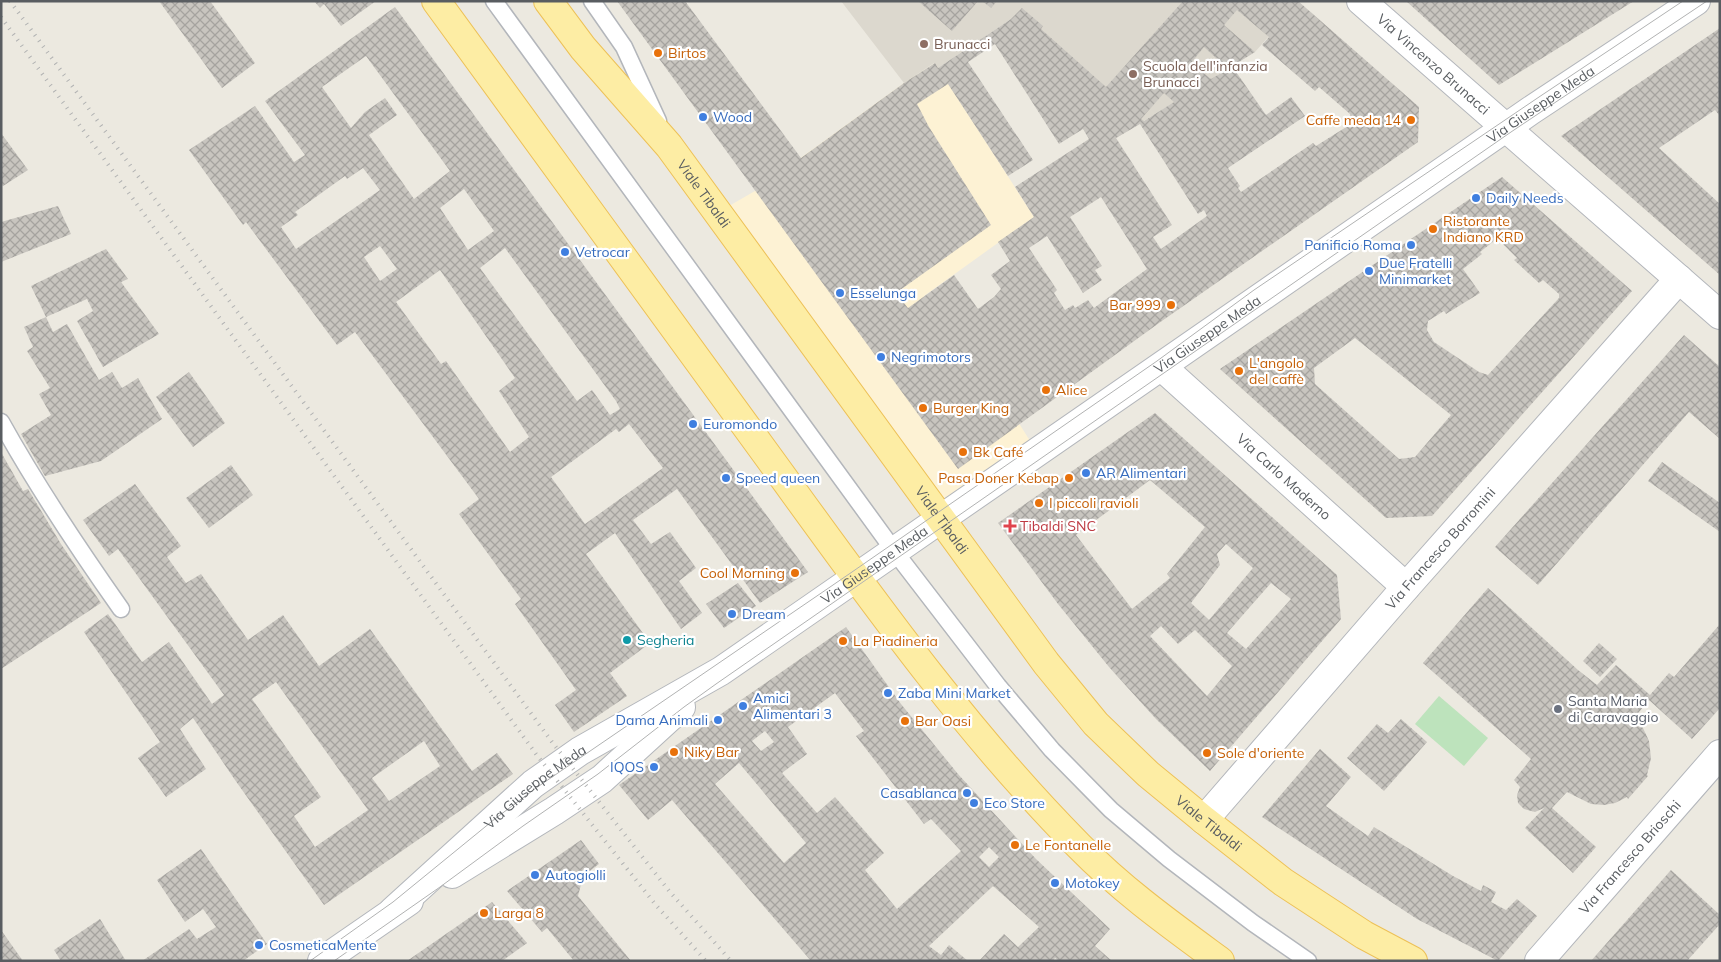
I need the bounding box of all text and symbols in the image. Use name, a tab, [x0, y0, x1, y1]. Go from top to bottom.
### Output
street label: Via Vincenzo Brunacci	[1373, 10, 1494, 119]
place label: Brunacci	[934, 35, 990, 53]
marker: Brunacci	[918, 38, 930, 50]
place label: Birtos	[668, 44, 706, 62]
marker: Birtos	[652, 47, 664, 59]
place label: Scuola dell'infanzia Brunacci	[1143, 57, 1268, 91]
street label: Via Giuseppe Meda	[1483, 62, 1598, 147]
marker: Scuola dell'infanzia Brunacci	[1127, 68, 1139, 80]
place label: Wood	[713, 108, 752, 126]
marker: Wood	[697, 111, 709, 123]
place label: Caffe meda 14	[1306, 111, 1402, 129]
marker: Caffe meda 14	[1405, 114, 1417, 126]
street label: Viale Tibaldi	[673, 156, 735, 231]
place label: Daily Needs	[1486, 189, 1564, 207]
marker: Daily Needs	[1470, 192, 1482, 204]
place label: Ristorante Indiano KRD	[1443, 212, 1524, 246]
marker: Ristorante Indiano KRD	[1427, 223, 1439, 235]
place label: Panificio Roma	[1304, 236, 1401, 254]
marker: Panificio Roma	[1405, 239, 1417, 251]
place label: Vetrocar	[575, 243, 631, 261]
marker: Vetrocar	[559, 246, 571, 258]
place label: Due Fratelli Minimarket	[1379, 254, 1452, 288]
marker: Due Fratelli Minimarket	[1363, 265, 1375, 277]
place label: Esselunga	[850, 284, 916, 302]
marker: Esselunga	[834, 287, 846, 299]
street label: Via Giuseppe Meda	[1150, 291, 1264, 378]
place label: Bar 999	[1109, 296, 1161, 314]
marker: Bar 999	[1165, 299, 1177, 311]
place label: Negrimotors	[891, 348, 971, 366]
marker: Negrimotors	[875, 351, 887, 363]
place label: L'angolo del caffè	[1249, 354, 1304, 388]
marker: L'angolo del caffè	[1233, 365, 1245, 377]
place label: Alice	[1056, 381, 1087, 399]
marker: Alice	[1040, 384, 1052, 396]
place label: Burger King	[933, 399, 1009, 417]
marker: Burger King	[917, 402, 929, 414]
place label: Euromondo	[703, 415, 777, 433]
marker: Euromondo	[687, 418, 699, 430]
street label: Via Carlo Maderno	[1233, 430, 1335, 524]
place label: Bk Café	[973, 443, 1023, 461]
marker: Bk Café	[957, 446, 969, 458]
place label: AR Alimentari	[1096, 464, 1186, 482]
marker: AR Alimentari	[1080, 467, 1092, 479]
place label: Speed queen	[736, 469, 820, 487]
place label: Pasa Doner Kebap	[938, 469, 1059, 487]
marker: Speed queen	[720, 472, 732, 484]
marker: Pasa Doner Kebap	[1063, 472, 1075, 484]
street label: Viale Tibaldi	[911, 483, 973, 558]
street label: Via Francesco Borromini	[1382, 484, 1499, 613]
place label: I piccoli ravioli	[1049, 494, 1139, 512]
marker: I piccoli ravioli	[1033, 497, 1045, 509]
place label: Tibaldi SNC	[1020, 517, 1096, 535]
marker: Tibaldi SNC	[1004, 520, 1016, 532]
street label: Via Giuseppe Meda	[817, 522, 931, 608]
place label: Cool Morning	[700, 564, 785, 582]
marker: Cool Morning	[789, 567, 801, 579]
place label: Dream	[742, 605, 786, 623]
marker: Dream	[726, 608, 738, 620]
place label: Segheria	[637, 631, 694, 649]
place label: La Piadineria	[853, 632, 938, 650]
marker: Segheria	[621, 634, 633, 646]
marker: La Piadineria	[837, 635, 849, 647]
place label: Zaba Mini Market	[898, 684, 1011, 702]
marker: Zaba Mini Market	[882, 687, 894, 699]
place label: Amici Alimentari 3	[753, 689, 832, 723]
place label: Santa Maria di Caravaggio	[1568, 692, 1658, 726]
marker: Amici Alimentari 3	[737, 700, 749, 712]
marker: Santa Maria di Caravaggio	[1552, 703, 1564, 715]
place label: Dama Animali	[616, 711, 708, 729]
place label: Bar Oasi	[915, 712, 971, 730]
marker: Dama Animali	[712, 714, 724, 726]
marker: Bar Oasi	[899, 715, 911, 727]
street label: Via Giuseppe Meda	[480, 740, 589, 833]
place label: Niky Bar	[684, 743, 740, 761]
place label: Sole d'oriente	[1217, 744, 1305, 762]
marker: Niky Bar	[668, 746, 680, 758]
marker: Sole d'oriente	[1201, 747, 1213, 759]
place label: IQOS	[610, 758, 644, 776]
marker: IQOS	[648, 761, 660, 773]
place label: Casablanca	[880, 784, 957, 802]
marker: Casablanca	[961, 787, 973, 799]
street label: Viale Tibaldi	[1172, 791, 1245, 855]
place label: Eco Store	[984, 794, 1045, 812]
street label: Via Francesco Brioschi	[1575, 796, 1685, 918]
marker: Eco Store	[968, 797, 980, 809]
place label: Le Fontanelle	[1025, 836, 1111, 854]
marker: Le Fontanelle	[1009, 839, 1021, 851]
place label: Autogiolli	[545, 866, 606, 884]
marker: Autogiolli	[529, 869, 541, 881]
place label: Motokey	[1065, 874, 1120, 892]
marker: Motokey	[1049, 877, 1061, 889]
place label: Larga 8	[494, 904, 544, 922]
marker: Larga 8	[478, 907, 490, 919]
place label: CosmeticaMente	[269, 936, 377, 954]
marker: CosmeticaMente	[253, 939, 265, 951]

